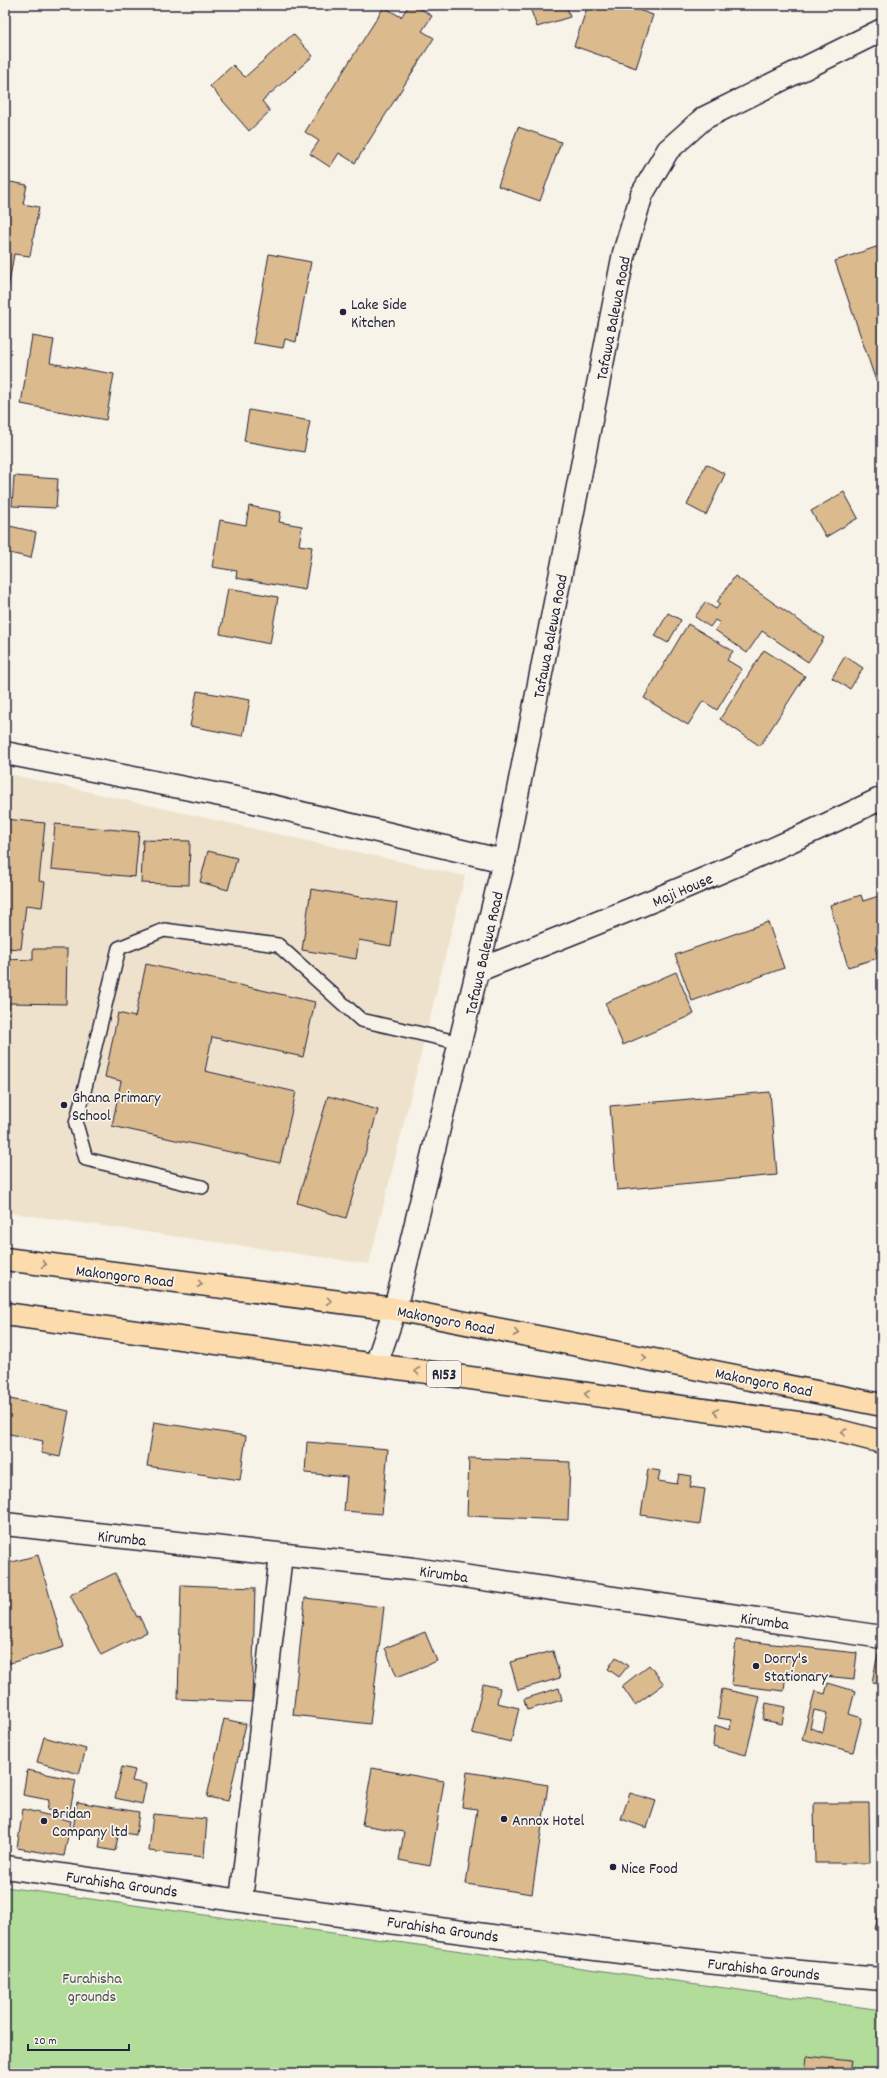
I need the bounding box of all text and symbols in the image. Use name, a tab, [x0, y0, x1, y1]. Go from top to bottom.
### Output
street label: Tafawa Balewa Road	[591, 255, 638, 382]
place label: Lake Side Kitchen	[351, 294, 407, 335]
marker: Lake Side Kitchen	[338, 307, 348, 317]
street label: Tafawa Balewa Road	[528, 573, 575, 700]
street label: Maji House	[649, 868, 717, 914]
street label: Tafawa Balewa Road	[460, 890, 511, 1017]
place label: Ghana Primary School	[72, 1087, 161, 1128]
marker: Ghana Primary School	[59, 1100, 69, 1110]
one-way arrow	[41, 1259, 47, 1268]
street label: Makongoro Road	[74, 1260, 175, 1295]
one-way arrow	[197, 1280, 203, 1289]
one-way arrow	[326, 1296, 332, 1305]
street label: Makongoro Road	[395, 1301, 496, 1342]
one-way arrow	[513, 1328, 519, 1337]
one-way arrow	[641, 1353, 647, 1362]
road number: R153	[427, 1361, 461, 1387]
street label: Makongoro Road	[713, 1363, 814, 1404]
one-way arrow	[414, 1367, 420, 1376]
one-way arrow	[584, 1390, 590, 1399]
one-way arrow	[713, 1408, 719, 1417]
one-way arrow	[841, 1429, 847, 1437]
street label: Kirumba	[96, 1526, 148, 1554]
street label: Kirumba	[418, 1561, 470, 1590]
street label: Kirumba	[739, 1608, 791, 1637]
place label: Dorry's Stationary	[764, 1648, 828, 1689]
marker: Dorry's Stationary	[751, 1661, 761, 1671]
place label: Bridan Company ltd	[52, 1803, 128, 1844]
place label: Annox Hotel	[512, 1810, 584, 1833]
marker: Annox Hotel	[499, 1814, 509, 1824]
marker: Bridan Company ltd	[39, 1816, 49, 1826]
place label: Nice Food	[621, 1858, 678, 1881]
marker: Nice Food	[608, 1862, 618, 1872]
street label: Furahisha Grounds	[64, 1866, 179, 1905]
street label: Furahisha Grounds	[385, 1911, 500, 1950]
street label: Furahisha Grounds	[707, 1953, 821, 1988]
park label: Furahisha grounds	[62, 1968, 122, 2009]
scale bar	[28, 2026, 129, 2052]
text: 20 m	[34, 2033, 57, 2050]

